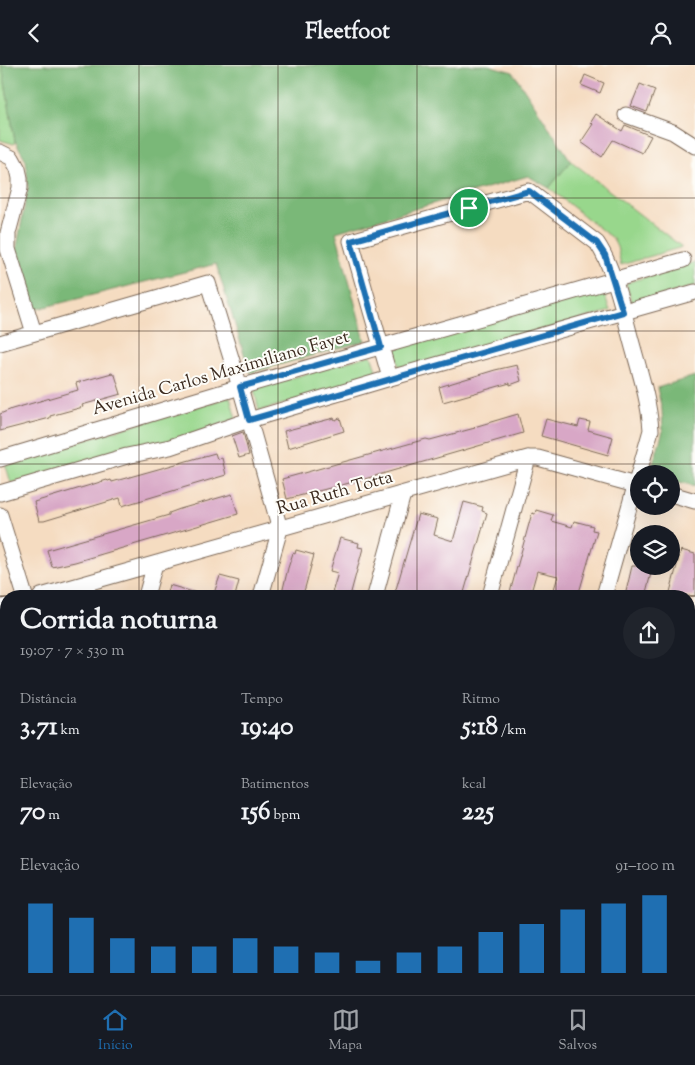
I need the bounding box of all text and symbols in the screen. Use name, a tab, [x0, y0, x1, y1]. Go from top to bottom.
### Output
text: Fleetfoot	[305, 17, 390, 49]
icon: back	[20, 19, 48, 47]
icon: person	[647, 19, 675, 47]
pin	[448, 187, 490, 229]
icon: arrive	[455, 194, 483, 222]
street label: Avenida Carlos Maximiliano Fayet	[89, 325, 353, 423]
street label: Rua Ruth Totta	[274, 465, 396, 523]
map controls	[630, 465, 680, 575]
button: locate	[630, 465, 680, 515]
button: layers	[630, 525, 680, 575]
text: Corrida noturna	[20, 601, 218, 641]
button: share	[623, 607, 675, 659]
text: 19:07 · 7 × 530 m	[20, 640, 125, 663]
text: Distância	[20, 690, 77, 710]
text: Tempo	[241, 690, 283, 710]
text: Ritmo	[462, 690, 500, 710]
text: 3.71	[20, 710, 57, 746]
text: 19:40	[241, 710, 294, 746]
text: 5:18	[462, 710, 498, 746]
text: km	[57, 721, 80, 741]
text: /km	[498, 721, 526, 741]
text: Elevação	[20, 775, 72, 795]
text: Batimentos	[241, 775, 309, 795]
text: kcal	[462, 775, 486, 795]
text: 70	[20, 795, 45, 831]
text: 156	[241, 795, 270, 831]
text: 225	[462, 795, 494, 831]
text: m	[45, 806, 60, 826]
text: bpm	[270, 806, 300, 826]
text: Elevação	[20, 855, 80, 878]
text: 91–100 m	[615, 855, 675, 878]
tab: Início	[98, 1006, 133, 1056]
tab: Mapa	[329, 1006, 362, 1056]
tab: Salvos	[558, 1006, 597, 1056]

